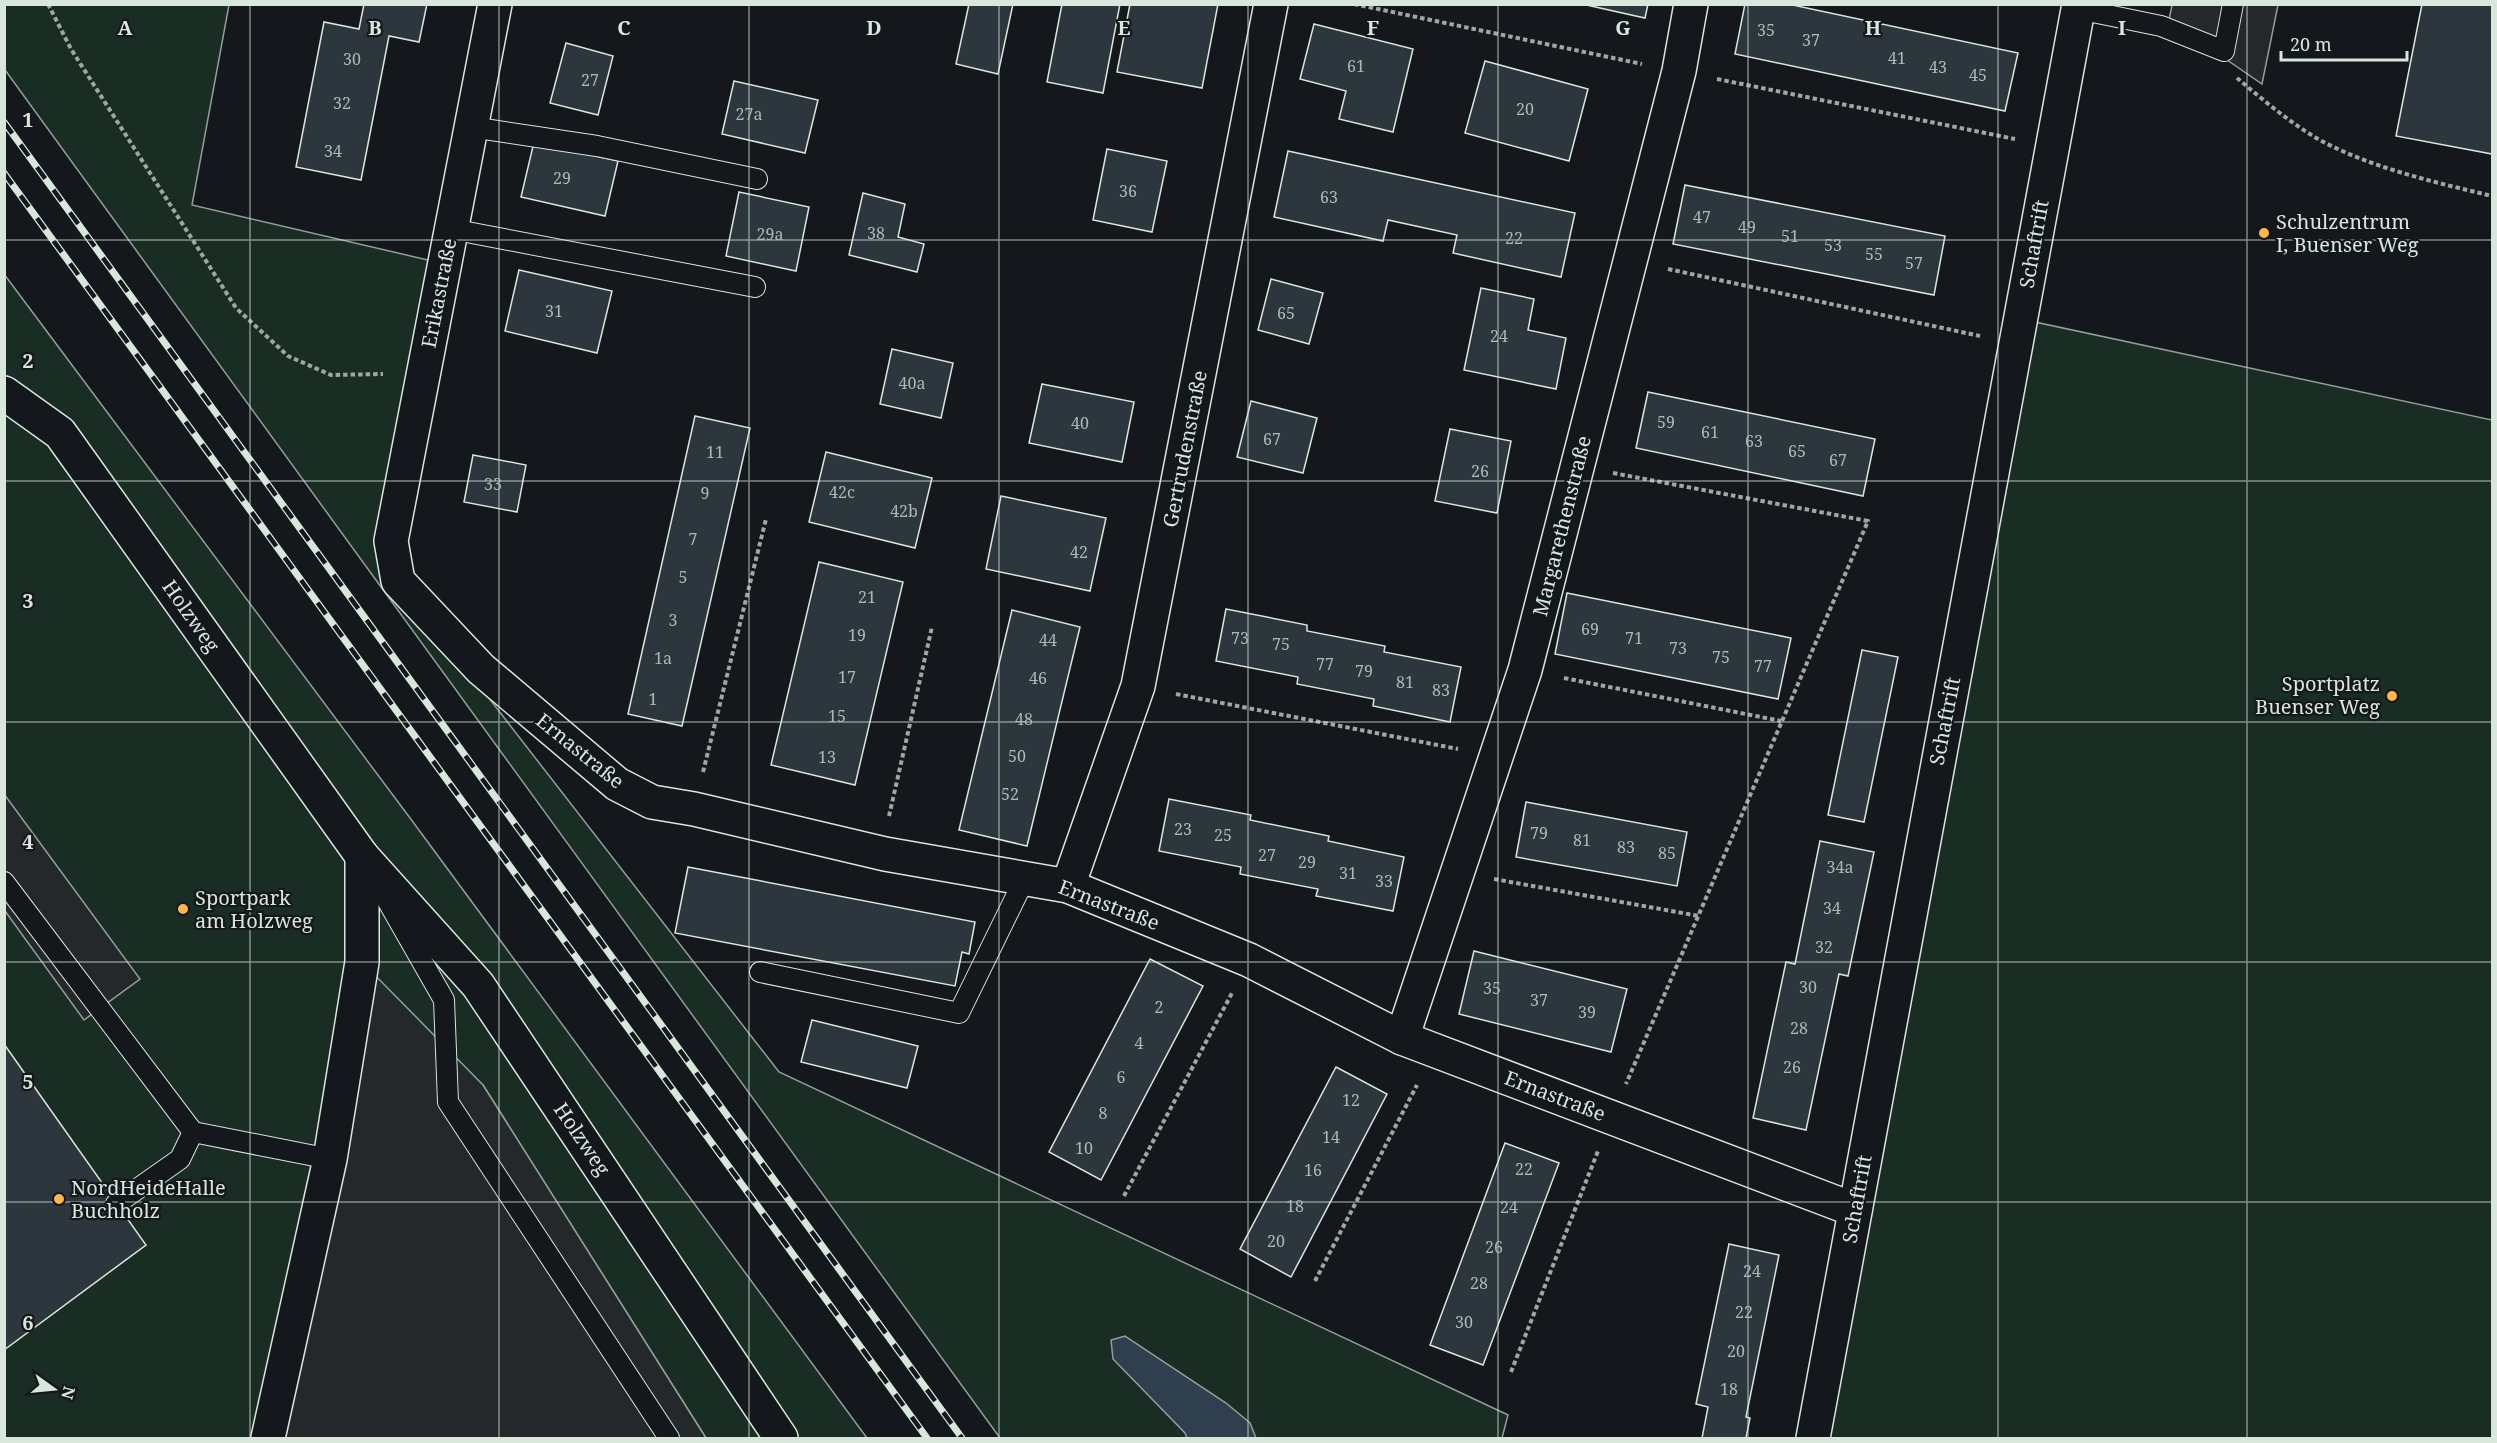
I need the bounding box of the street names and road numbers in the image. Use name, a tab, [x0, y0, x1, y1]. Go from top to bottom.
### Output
street label: Schaftrift	[2012, 198, 2055, 290]
street label: Erikastraße	[415, 236, 462, 350]
street label: Gertrudenstraße	[1156, 368, 1213, 530]
street label: Margarethenstraße	[1526, 433, 1597, 619]
street label: Holzweg	[157, 574, 226, 657]
street label: Schaftrift	[1923, 674, 1966, 767]
street label: Ernastraße	[531, 707, 630, 794]
street label: Ernastraße	[1055, 873, 1164, 936]
street label: Ernastraße	[1501, 1064, 1610, 1127]
street label: Holzweg	[548, 1097, 617, 1181]
street label: Schaftrift	[1835, 1153, 1878, 1245]

